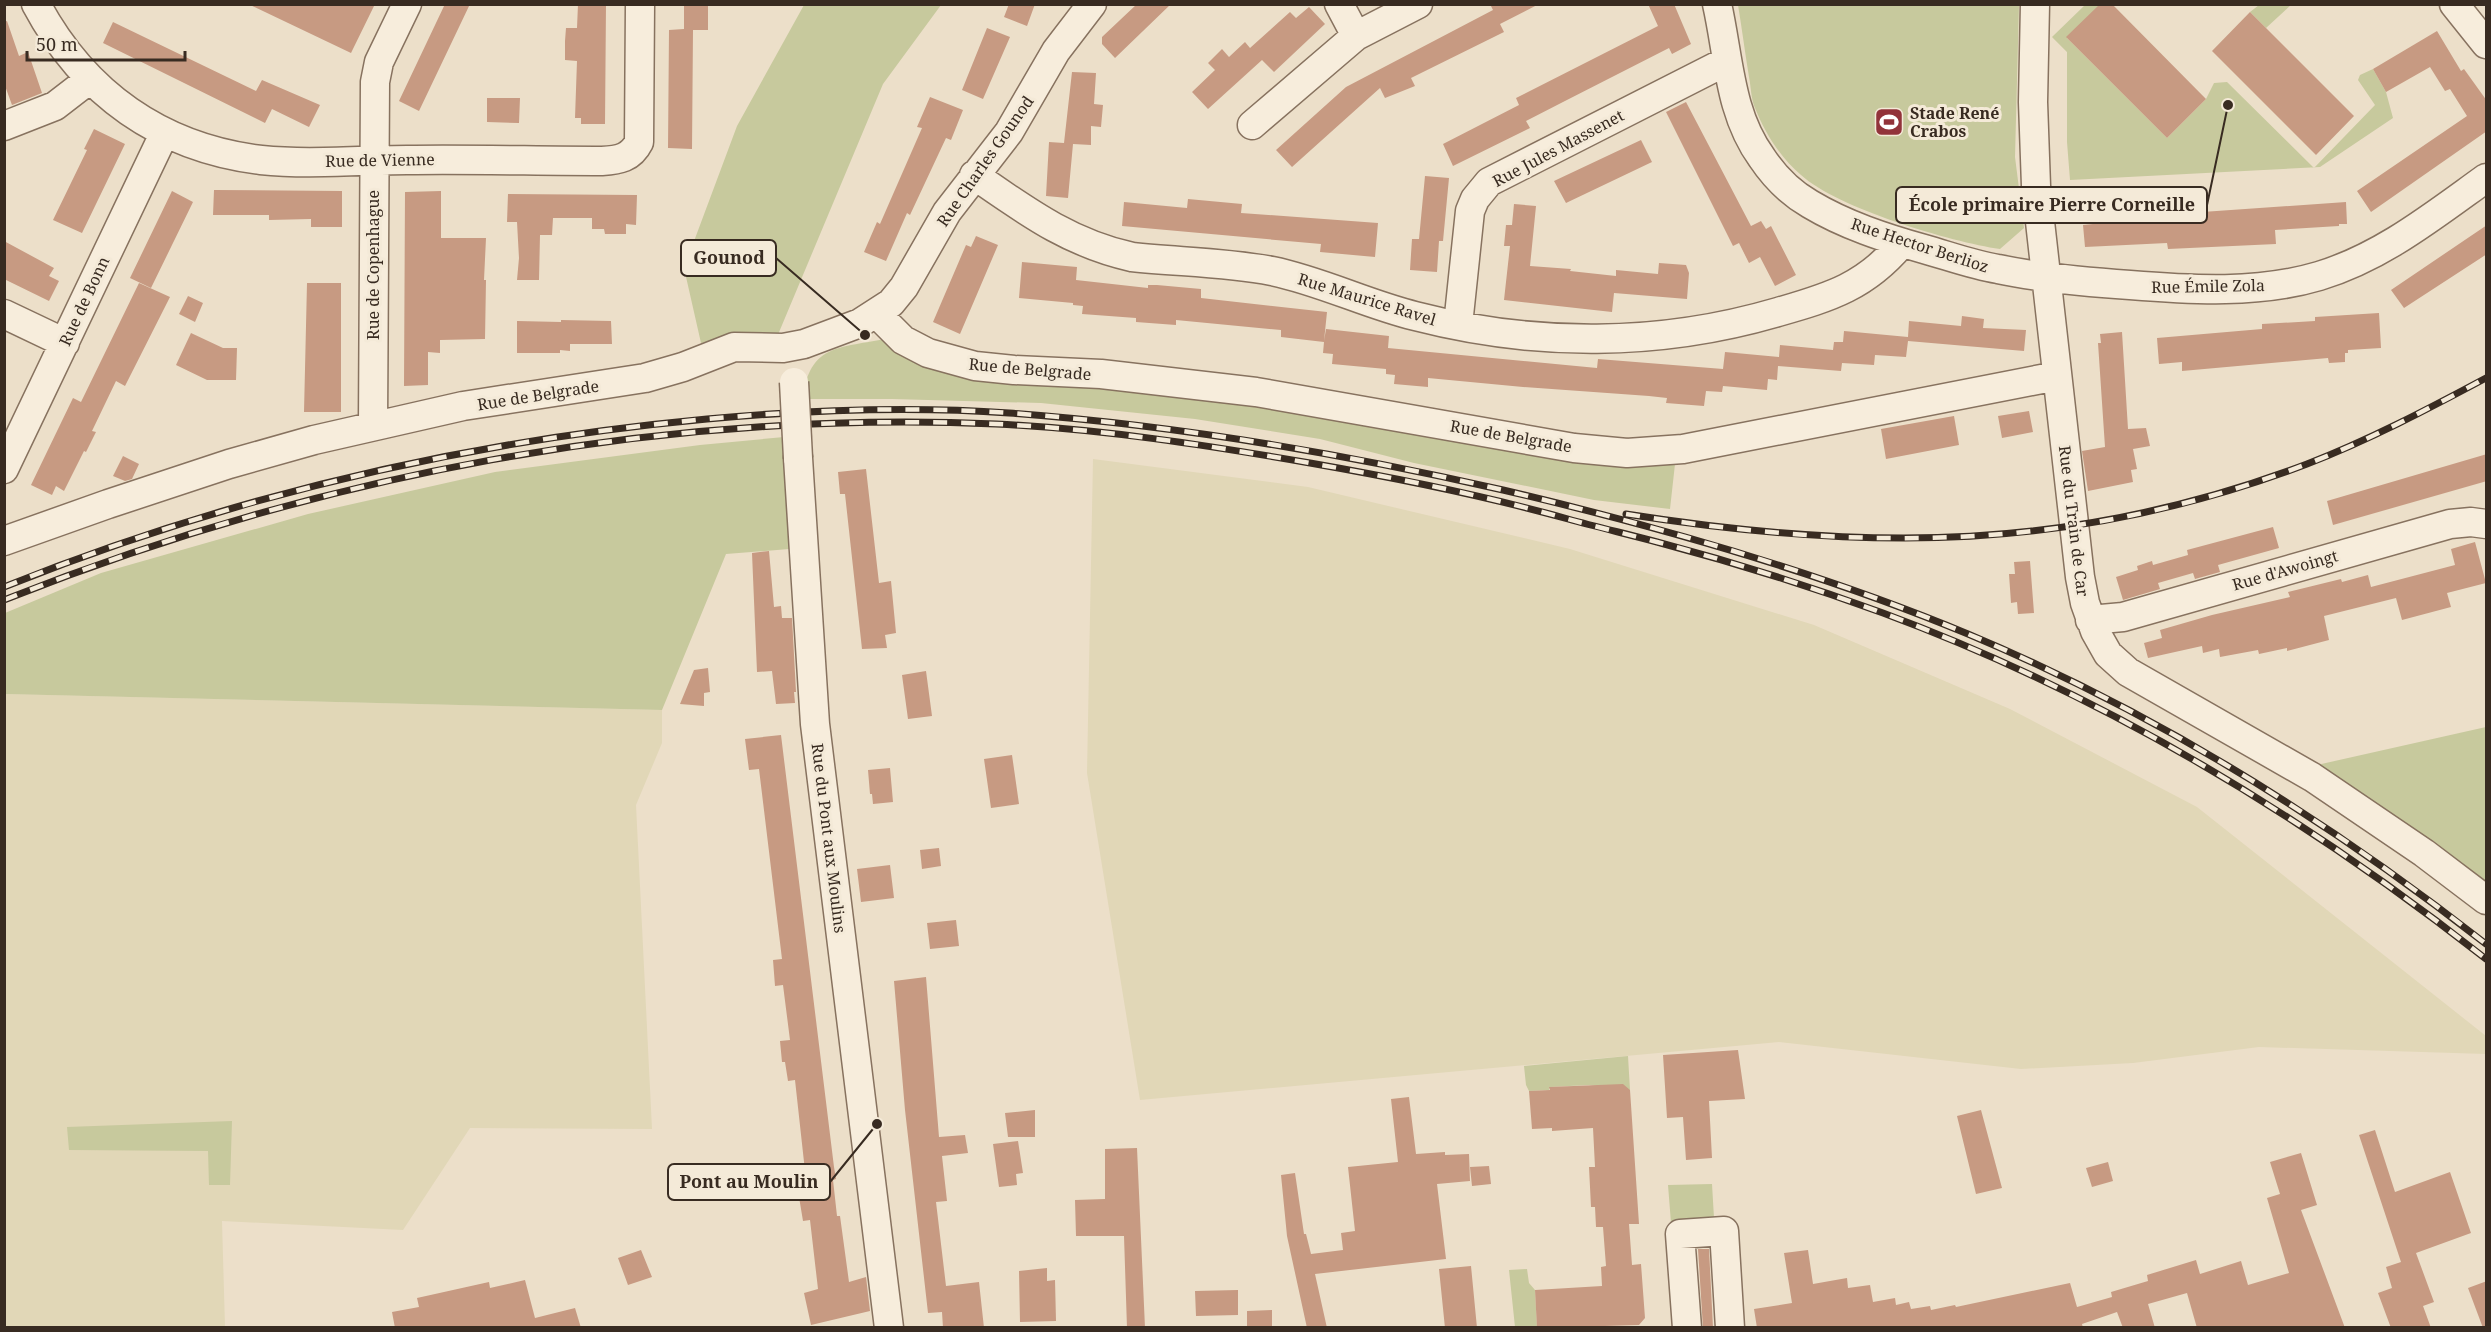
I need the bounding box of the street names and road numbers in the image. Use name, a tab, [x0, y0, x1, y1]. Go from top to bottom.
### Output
street label: Rue Charles Gounod	[932, 91, 1039, 231]
street label: Rue Jules Massenet	[1489, 104, 1628, 192]
street label: Rue de Vienne	[325, 148, 435, 172]
street label: Rue de Copenhague	[362, 190, 384, 340]
street label: Rue Hector Berlioz	[1849, 212, 1991, 278]
street label: Rue de Bonn	[54, 253, 114, 349]
street label: Rue Maurice Ravel	[1295, 268, 1439, 330]
street label: Rue Émile Zola	[2151, 274, 2265, 298]
street label: Rue de Belgrade	[968, 353, 1092, 385]
street label: Rue de Belgrade	[475, 375, 601, 415]
street label: Rue de Belgrade	[1448, 414, 1574, 458]
street label: Rue du Train de Car	[2054, 444, 2094, 598]
street label: Rue d'Awoingt	[2230, 544, 2341, 596]
street label: Rue du Pont aux Moulins	[806, 742, 852, 934]

